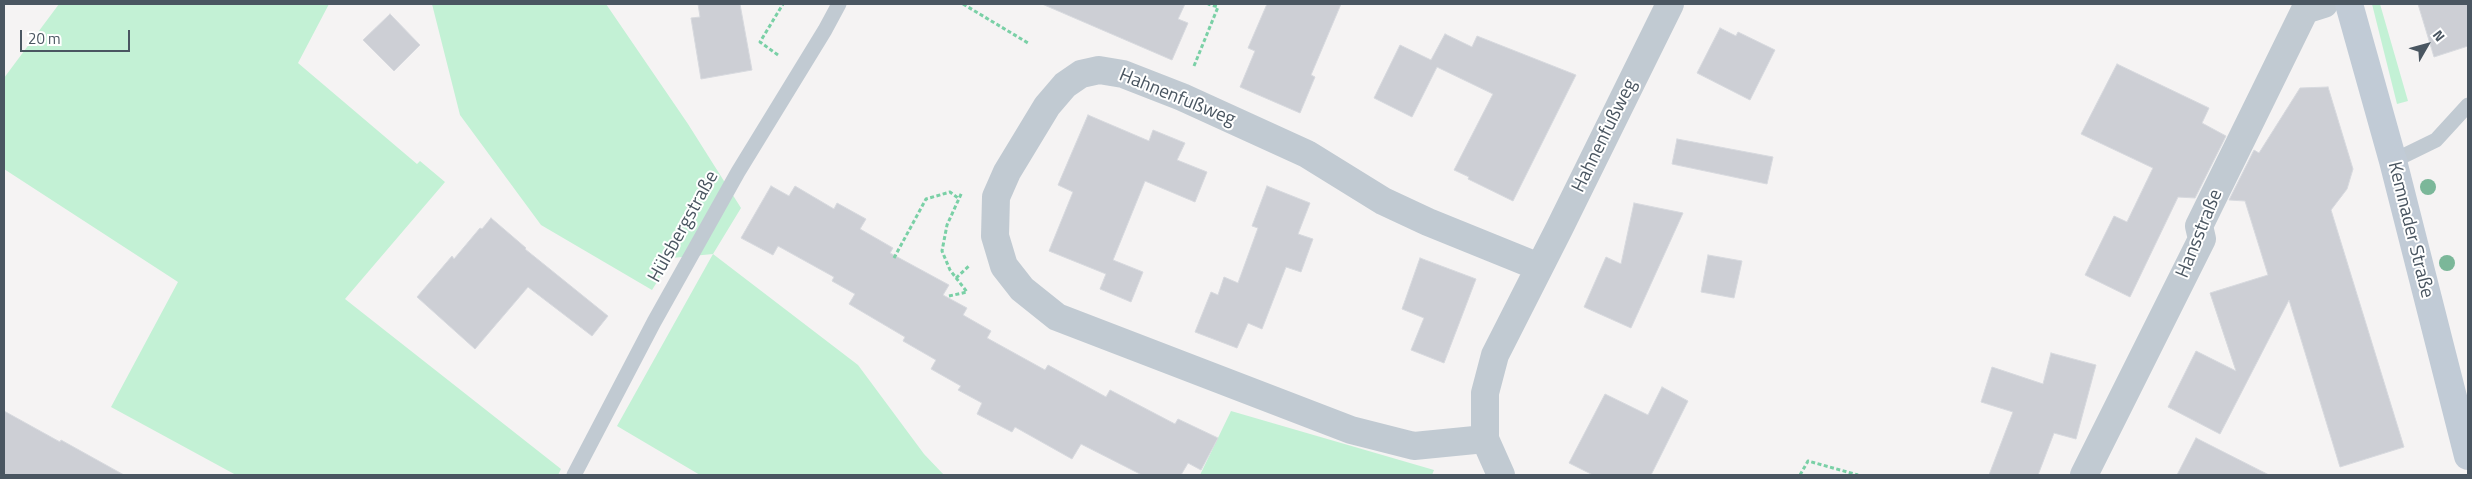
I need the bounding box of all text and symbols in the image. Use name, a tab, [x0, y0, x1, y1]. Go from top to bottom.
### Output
scale bar	[22, 20, 132, 52]
north arrow	[2402, 20, 2452, 70]
text: N	[2428, 25, 2450, 46]
text: 20 m	[28, 27, 61, 50]
street label: Hahnenfußweg	[1116, 64, 1238, 132]
street label: Hahnenfußweg	[1568, 76, 1642, 196]
street label: Kemnader Straße	[2382, 160, 2438, 300]
street label: Hülsbergstraße	[644, 167, 724, 287]
street label: Hansstraße	[2172, 186, 2228, 282]

